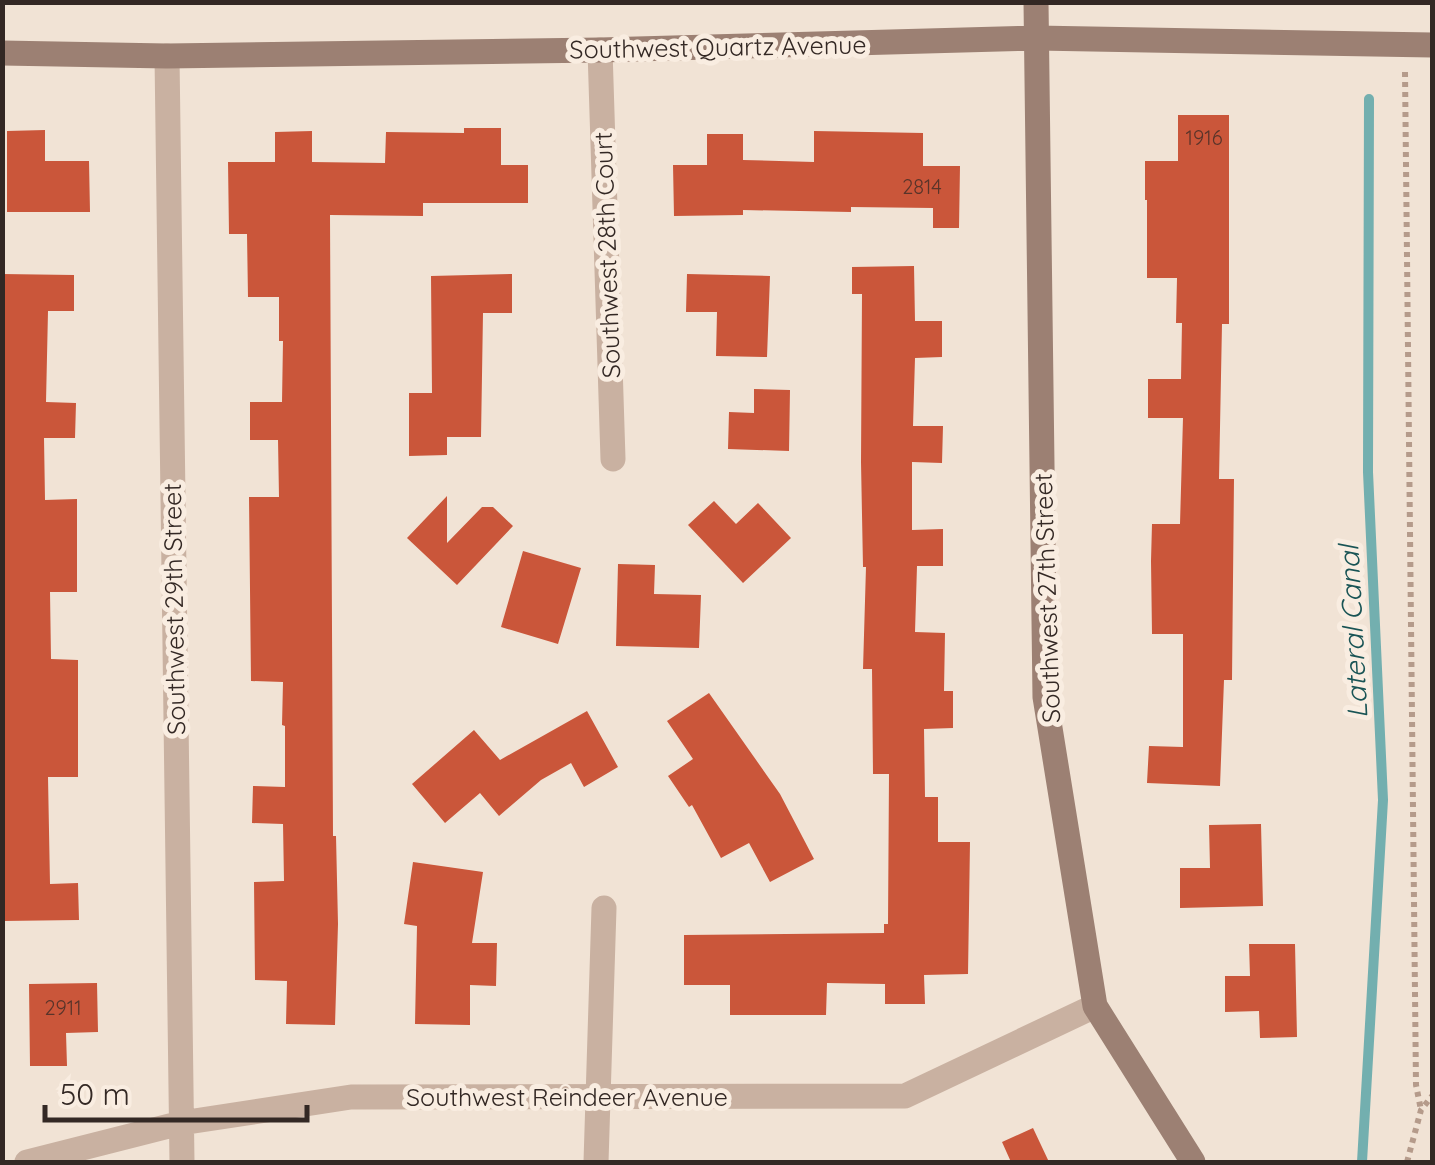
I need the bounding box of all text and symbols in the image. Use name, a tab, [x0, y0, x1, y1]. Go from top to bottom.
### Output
street label: Southwest Quartz Avenue	[569, 28, 867, 65]
house number: 1916	[1186, 125, 1223, 150]
street label: Southwest 28th Court	[587, 131, 626, 379]
house number: 2814	[902, 174, 942, 199]
street label: Southwest 27th Street	[1027, 473, 1066, 724]
street label: Southwest 29th Street	[156, 483, 191, 735]
water label: Lateral Canal	[1330, 541, 1375, 720]
house number: 2911	[44, 995, 82, 1020]
scale bar	[45, 1060, 308, 1122]
text: 50 m	[60, 1075, 130, 1113]
street label: Southwest Reindeer Avenue	[406, 1081, 728, 1112]

